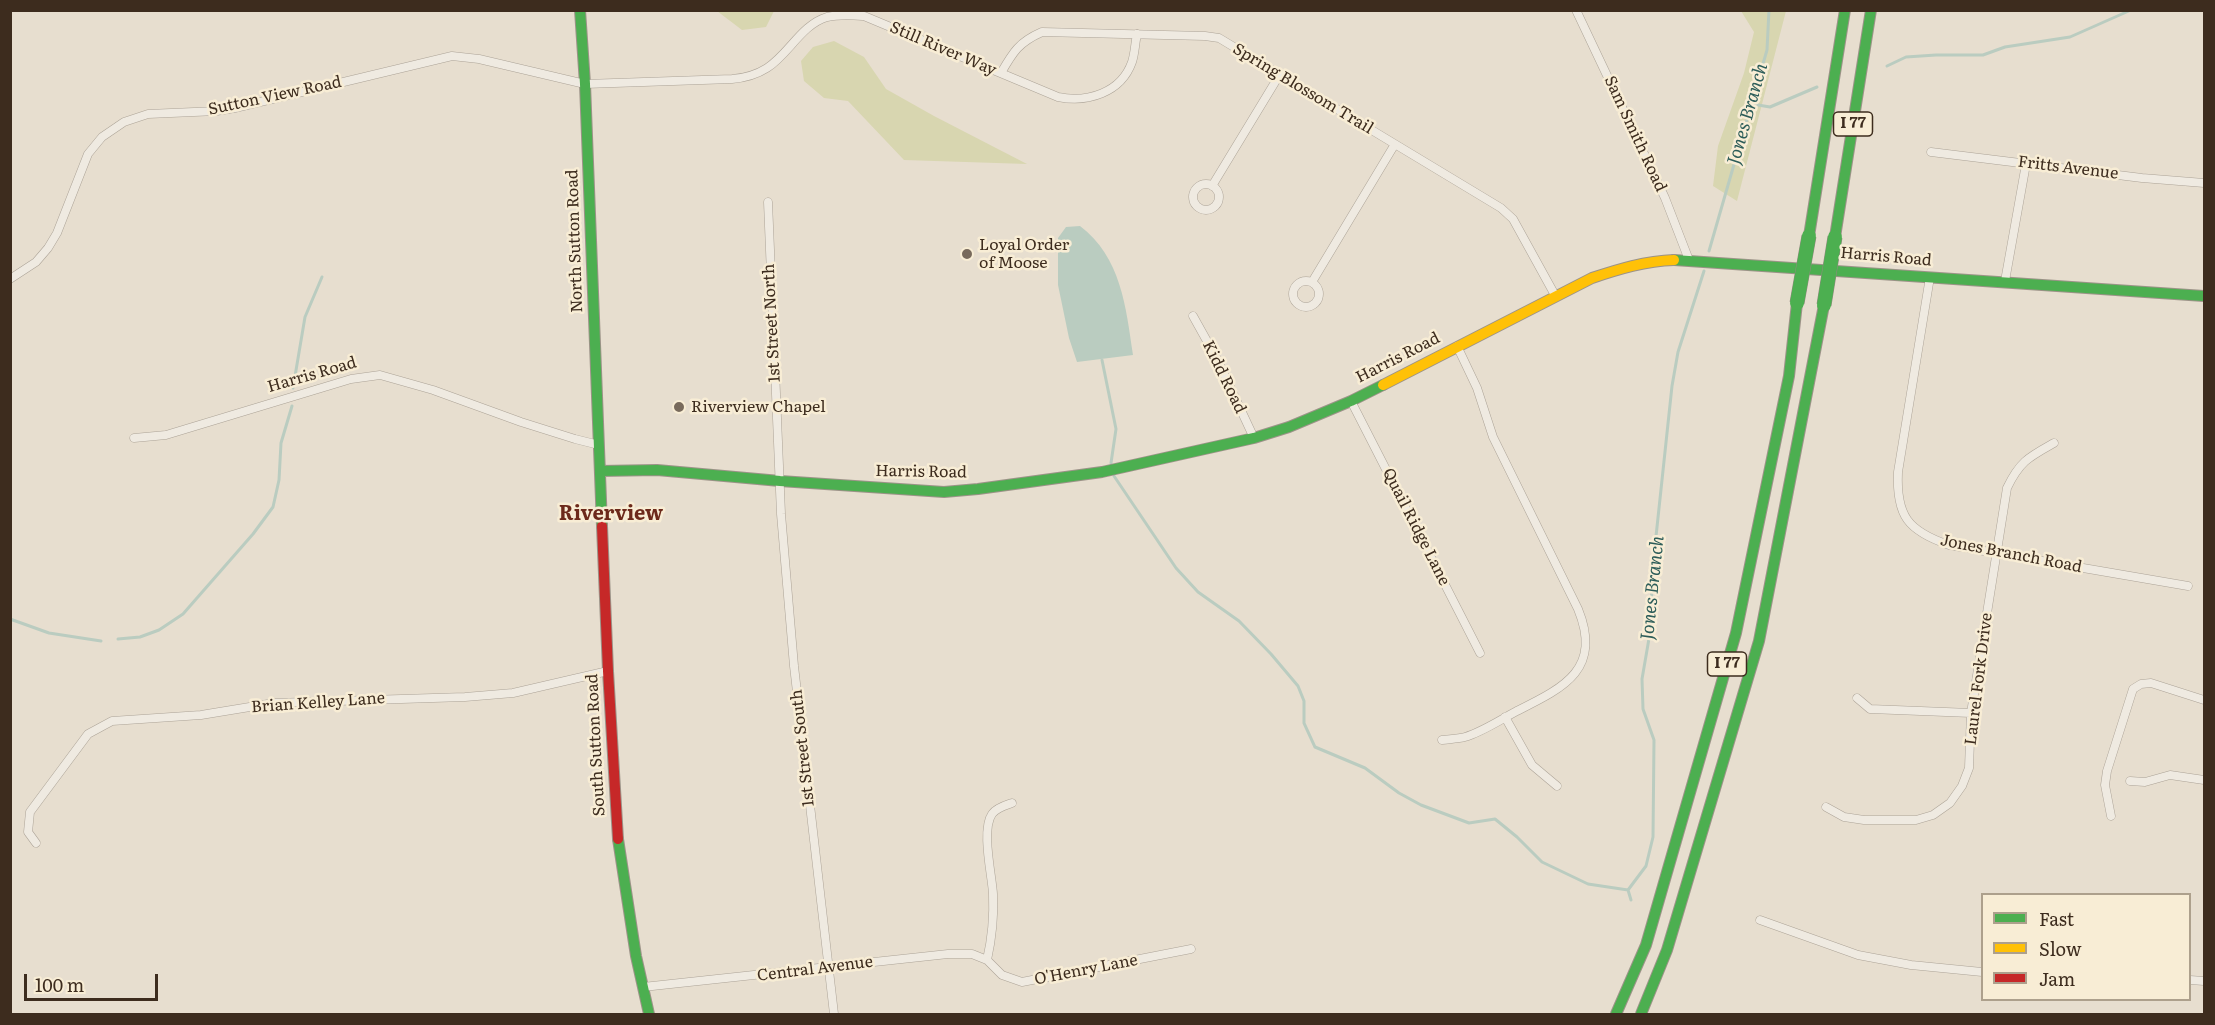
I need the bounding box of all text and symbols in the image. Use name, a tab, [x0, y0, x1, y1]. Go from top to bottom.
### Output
street label: Still River Way	[887, 18, 999, 80]
street label: Spring Blossom Trail	[1229, 39, 1377, 139]
water label: Jones Branch	[1723, 61, 1773, 167]
street label: Sutton View Road	[207, 72, 343, 120]
street label: Sam Smith Road	[1600, 73, 1670, 195]
road number: I 77	[1834, 112, 1872, 136]
street label: Fritts Avenue	[2017, 152, 2119, 184]
street label: North Sutton Road	[563, 169, 587, 313]
place label: Loyal Order of Moose	[979, 235, 1069, 273]
street label: Harris Road	[1840, 243, 1932, 271]
marker: Loyal Order of Moose	[960, 247, 974, 261]
street label: 1st Street North	[759, 263, 785, 383]
street label: Harris Road	[1353, 329, 1443, 387]
street label: Kidd Road	[1198, 337, 1250, 417]
street label: Harris Road	[265, 353, 359, 397]
place label: Riverview Chapel	[691, 397, 826, 417]
marker: Riverview Chapel	[672, 400, 686, 414]
street label: Harris Road	[875, 462, 967, 482]
street label: Quail Ridge Lane	[1378, 465, 1454, 589]
district label: Riverview	[559, 502, 663, 526]
street label: Jones Branch Road	[1938, 531, 2084, 577]
water label: Jones Branch	[1637, 535, 1669, 641]
street label: Laurel Fork Drive	[1961, 612, 1997, 746]
road number: I 77	[1708, 652, 1746, 676]
street label: South Sutton Road	[583, 673, 609, 817]
street label: 1st Street South	[787, 688, 819, 808]
street label: Brian Kelley Lane	[250, 689, 386, 717]
legend	[1981, 893, 2191, 1001]
text: Fast	[2039, 905, 2074, 932]
text: Slow	[2039, 935, 2081, 962]
street label: O'Henry Lane	[1033, 951, 1139, 989]
street label: Central Avenue	[756, 952, 874, 986]
scale bar	[27, 962, 160, 1000]
text: Jam	[2039, 965, 2075, 992]
text: 100 m	[35, 971, 84, 998]

